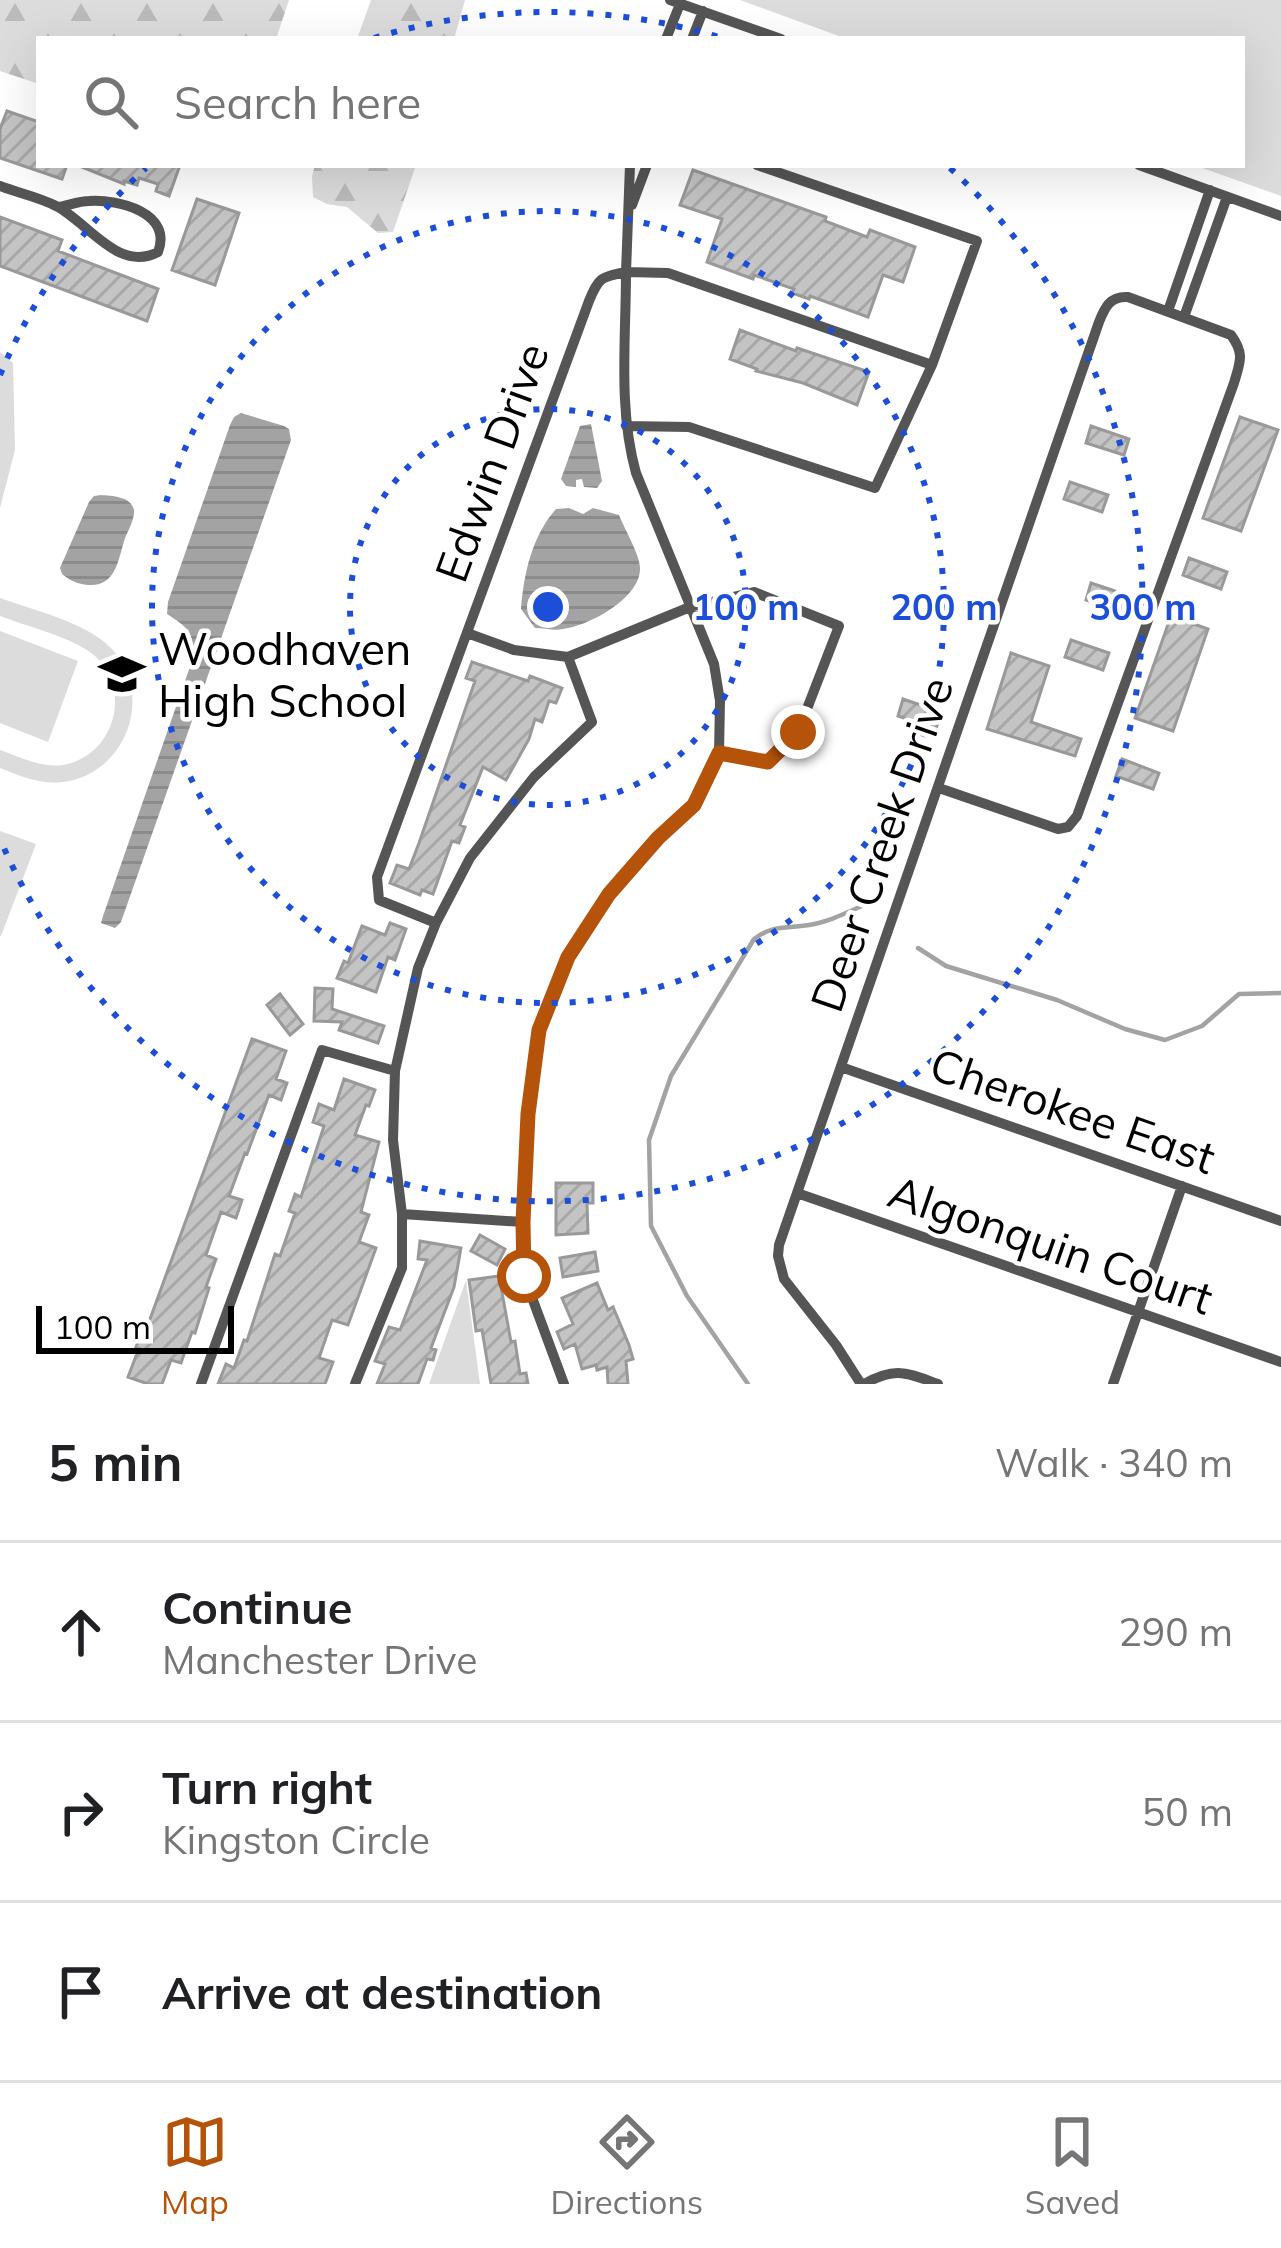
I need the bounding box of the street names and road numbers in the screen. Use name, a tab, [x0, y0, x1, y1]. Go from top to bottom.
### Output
street label: Edwin Drive	[422, 335, 560, 589]
street label: Deer Creek Drive	[798, 669, 964, 1019]
street label: Cherokee East	[923, 1035, 1223, 1185]
street label: Algonquin Court	[882, 1162, 1220, 1326]

